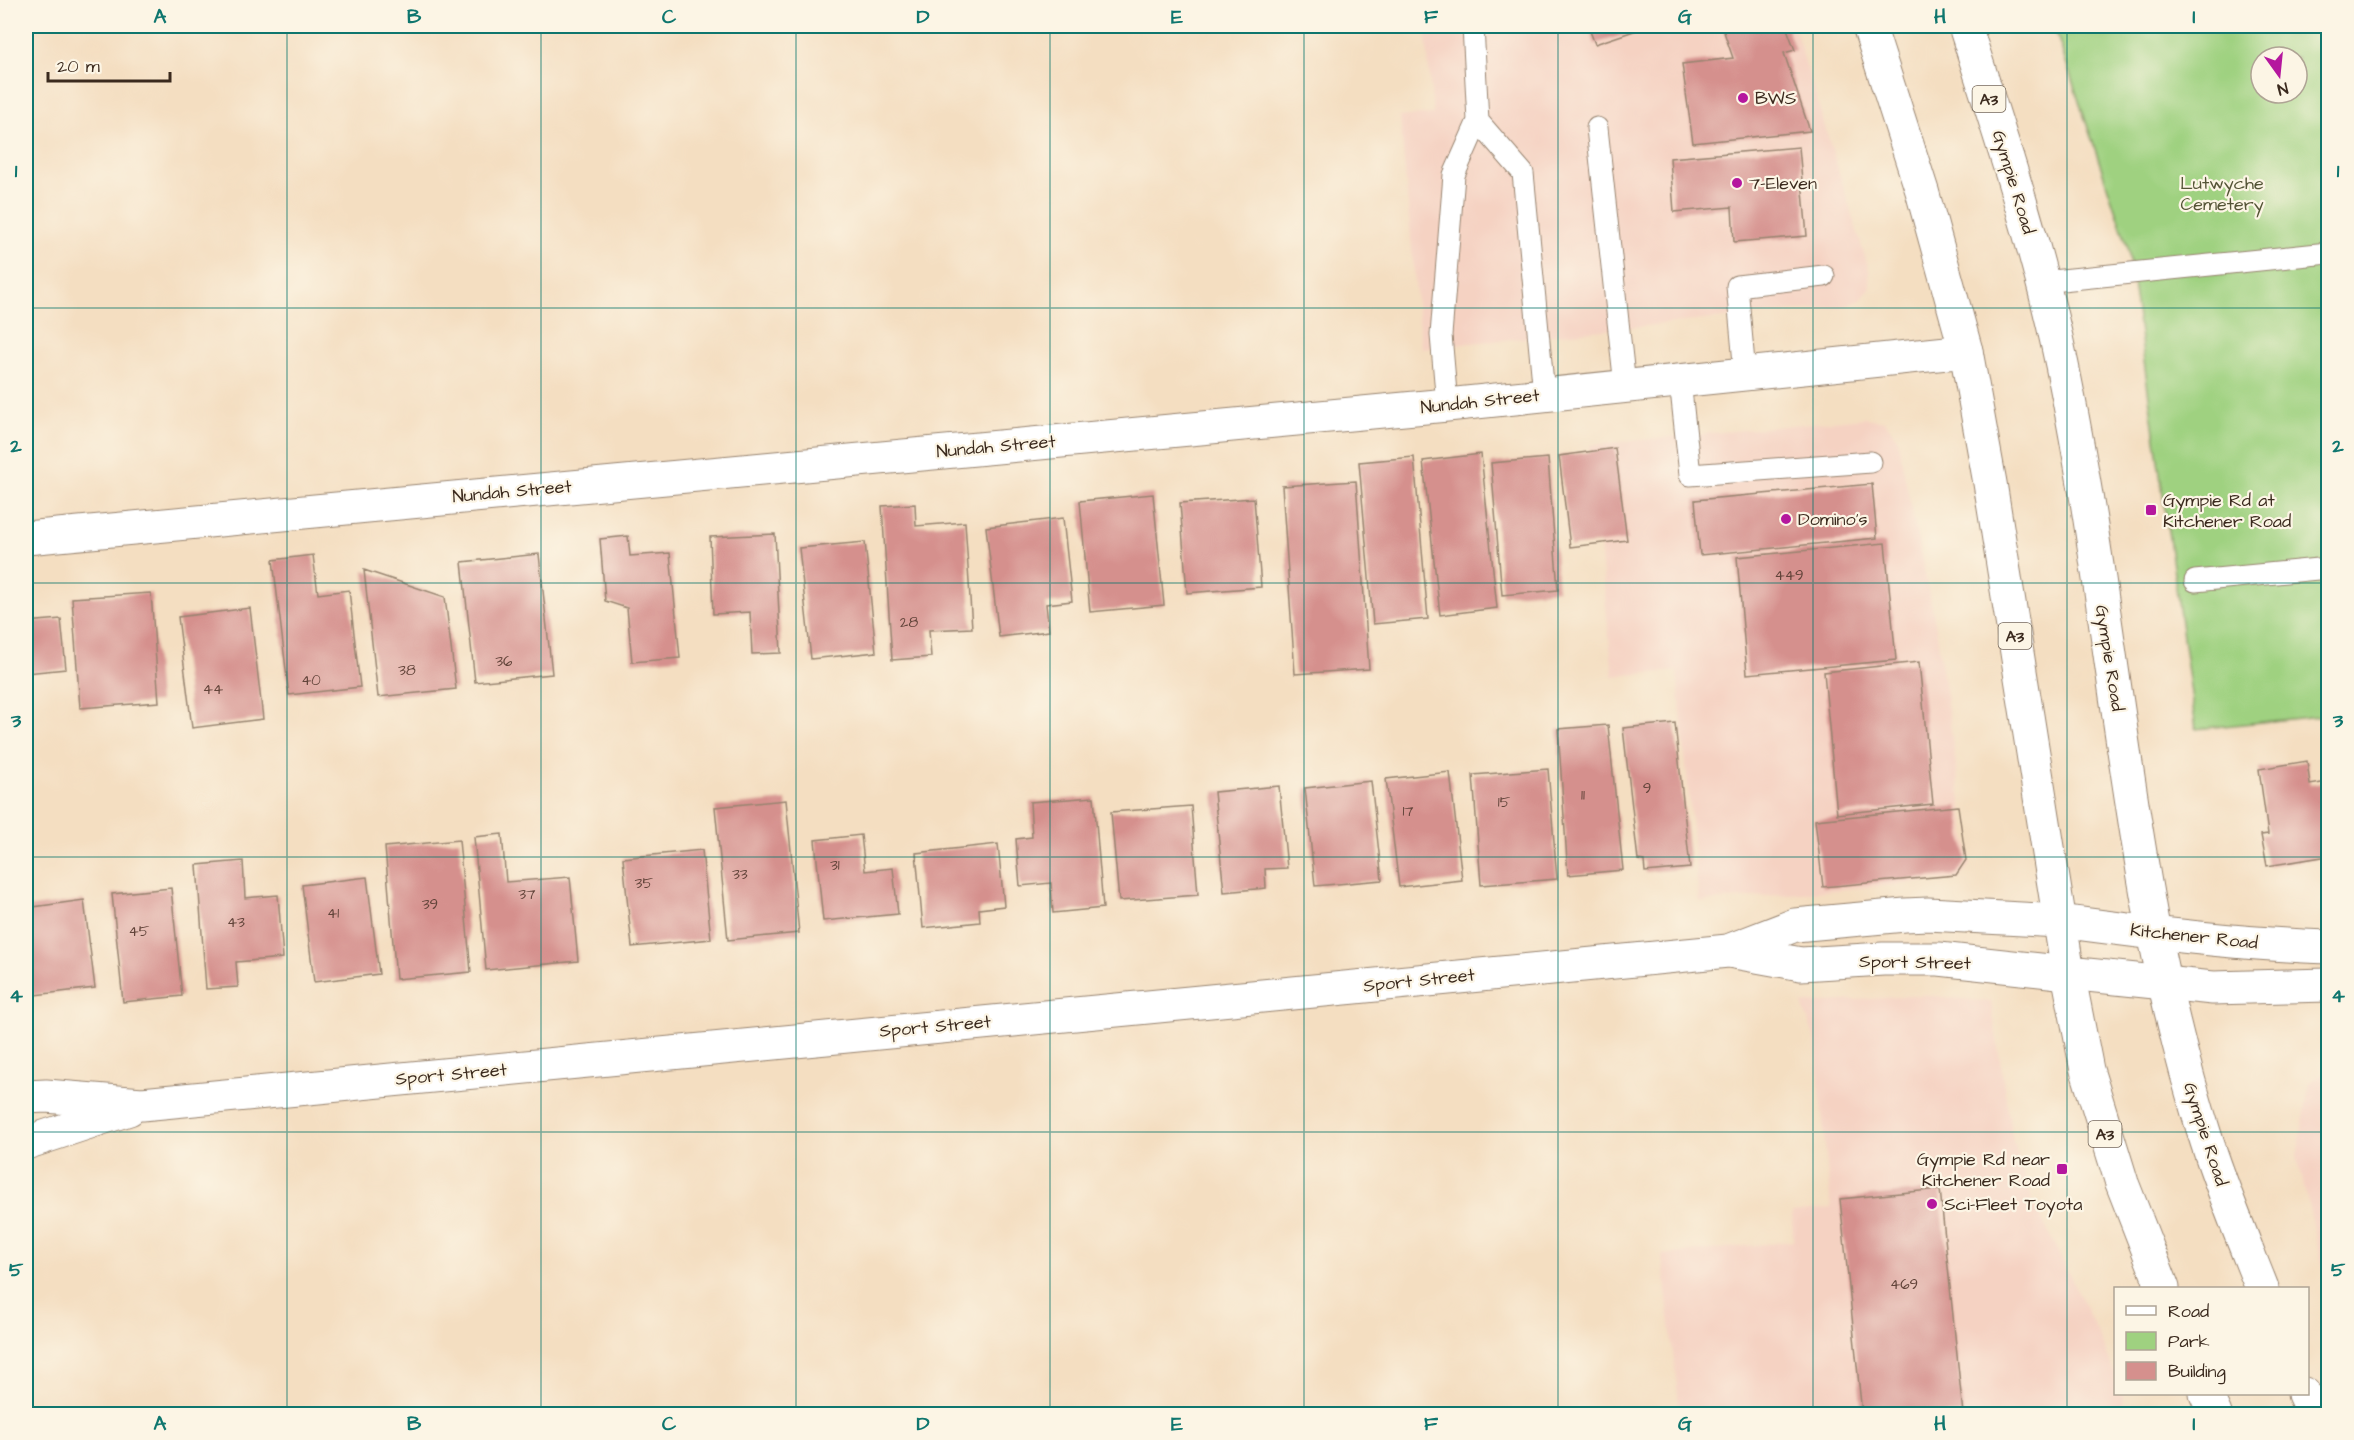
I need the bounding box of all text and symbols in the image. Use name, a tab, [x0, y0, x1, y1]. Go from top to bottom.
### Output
text: A	[154, 3, 167, 31]
text: B	[407, 3, 422, 31]
text: C	[662, 3, 677, 31]
text: D	[917, 3, 930, 31]
text: E	[1171, 3, 1183, 31]
text: F	[1424, 3, 1439, 31]
text: G	[1678, 3, 1692, 31]
text: H	[1934, 3, 1946, 31]
text: I	[2192, 3, 2196, 31]
scale bar	[48, 45, 170, 83]
north arrow	[2249, 45, 2309, 105]
text: 20 m	[57, 54, 100, 79]
text: N	[2275, 77, 2290, 100]
place label: BWS	[1755, 86, 1796, 111]
road number: A3	[1972, 86, 2006, 112]
marker: BWS	[1736, 91, 1750, 105]
street label: Gympie Road	[1985, 127, 2041, 237]
text: 1	[15, 157, 18, 185]
text: 1	[2337, 157, 2340, 185]
place label: 7-Eleven	[1749, 171, 1817, 196]
park label: Lutwyche Cemetery	[2180, 171, 2264, 218]
marker: 7-Eleven	[1730, 176, 1744, 190]
street label: Nundah Street	[1419, 383, 1541, 420]
street label: Nundah Street	[935, 429, 1057, 464]
text: 2	[9, 432, 22, 460]
text: 2	[2331, 432, 2344, 460]
street label: Nundah Street	[451, 474, 573, 509]
place label: Gympie Rd at Kitchener Road	[2163, 488, 2291, 534]
marker: Gympie Rd at Kitchener Road	[2144, 503, 2158, 517]
place label: Domino's	[1798, 507, 1868, 532]
marker: Domino's	[1779, 512, 1793, 526]
house number: 449	[1775, 565, 1803, 586]
street label: Gympie Road	[2088, 603, 2130, 713]
house number: 28	[900, 612, 918, 633]
road number: A3	[1998, 623, 2032, 649]
house number: 36	[495, 651, 513, 672]
house number: 38	[398, 660, 416, 681]
house number: 40	[301, 670, 321, 691]
house number: 44	[203, 679, 223, 700]
text: 3	[10, 707, 22, 735]
text: 3	[2332, 707, 2344, 735]
house number: 9	[1643, 778, 1651, 799]
house number: 11	[1581, 785, 1585, 806]
house number: 15	[1498, 792, 1511, 813]
house number: 17	[1402, 801, 1414, 822]
house number: 31	[830, 855, 840, 876]
house number: 33	[732, 864, 748, 885]
house number: 35	[635, 873, 653, 894]
house number: 37	[519, 884, 535, 905]
house number: 39	[422, 894, 438, 915]
house number: 41	[327, 903, 339, 924]
house number: 43	[227, 912, 245, 933]
street label: Kitchener Road	[2129, 917, 2259, 956]
house number: 45	[129, 921, 150, 942]
street label: Sport Street	[1859, 949, 1972, 976]
street label: Sport Street	[1362, 962, 1477, 999]
text: 4	[9, 982, 23, 1010]
text: 4	[2331, 982, 2345, 1010]
street label: Sport Street	[878, 1009, 992, 1044]
street label: Sport Street	[394, 1057, 508, 1092]
street label: Gympie Road	[2176, 1079, 2234, 1189]
road number: A3	[2088, 1121, 2122, 1147]
place label: Gympie Rd near Kitchener Road	[1917, 1147, 2050, 1193]
marker: Gympie Rd near Kitchener Road	[2055, 1162, 2069, 1176]
place label: Sci-Fleet Toyota	[1944, 1192, 2082, 1218]
marker: Sci-Fleet Toyota	[1925, 1197, 1939, 1211]
text: 5	[9, 1256, 24, 1284]
text: 5	[2331, 1256, 2346, 1284]
house number: 469	[1890, 1274, 1918, 1295]
legend	[2114, 1287, 2309, 1395]
text: Road	[2168, 1299, 2209, 1324]
text: Park	[2168, 1329, 2210, 1354]
text: Building	[2168, 1359, 2226, 1385]
text: A	[154, 1410, 167, 1438]
text: B	[407, 1410, 422, 1438]
text: C	[662, 1410, 677, 1438]
text: D	[917, 1410, 930, 1438]
text: E	[1171, 1410, 1183, 1438]
text: F	[1424, 1410, 1439, 1438]
text: G	[1678, 1410, 1692, 1438]
text: H	[1934, 1410, 1946, 1438]
text: I	[2192, 1410, 2196, 1438]

